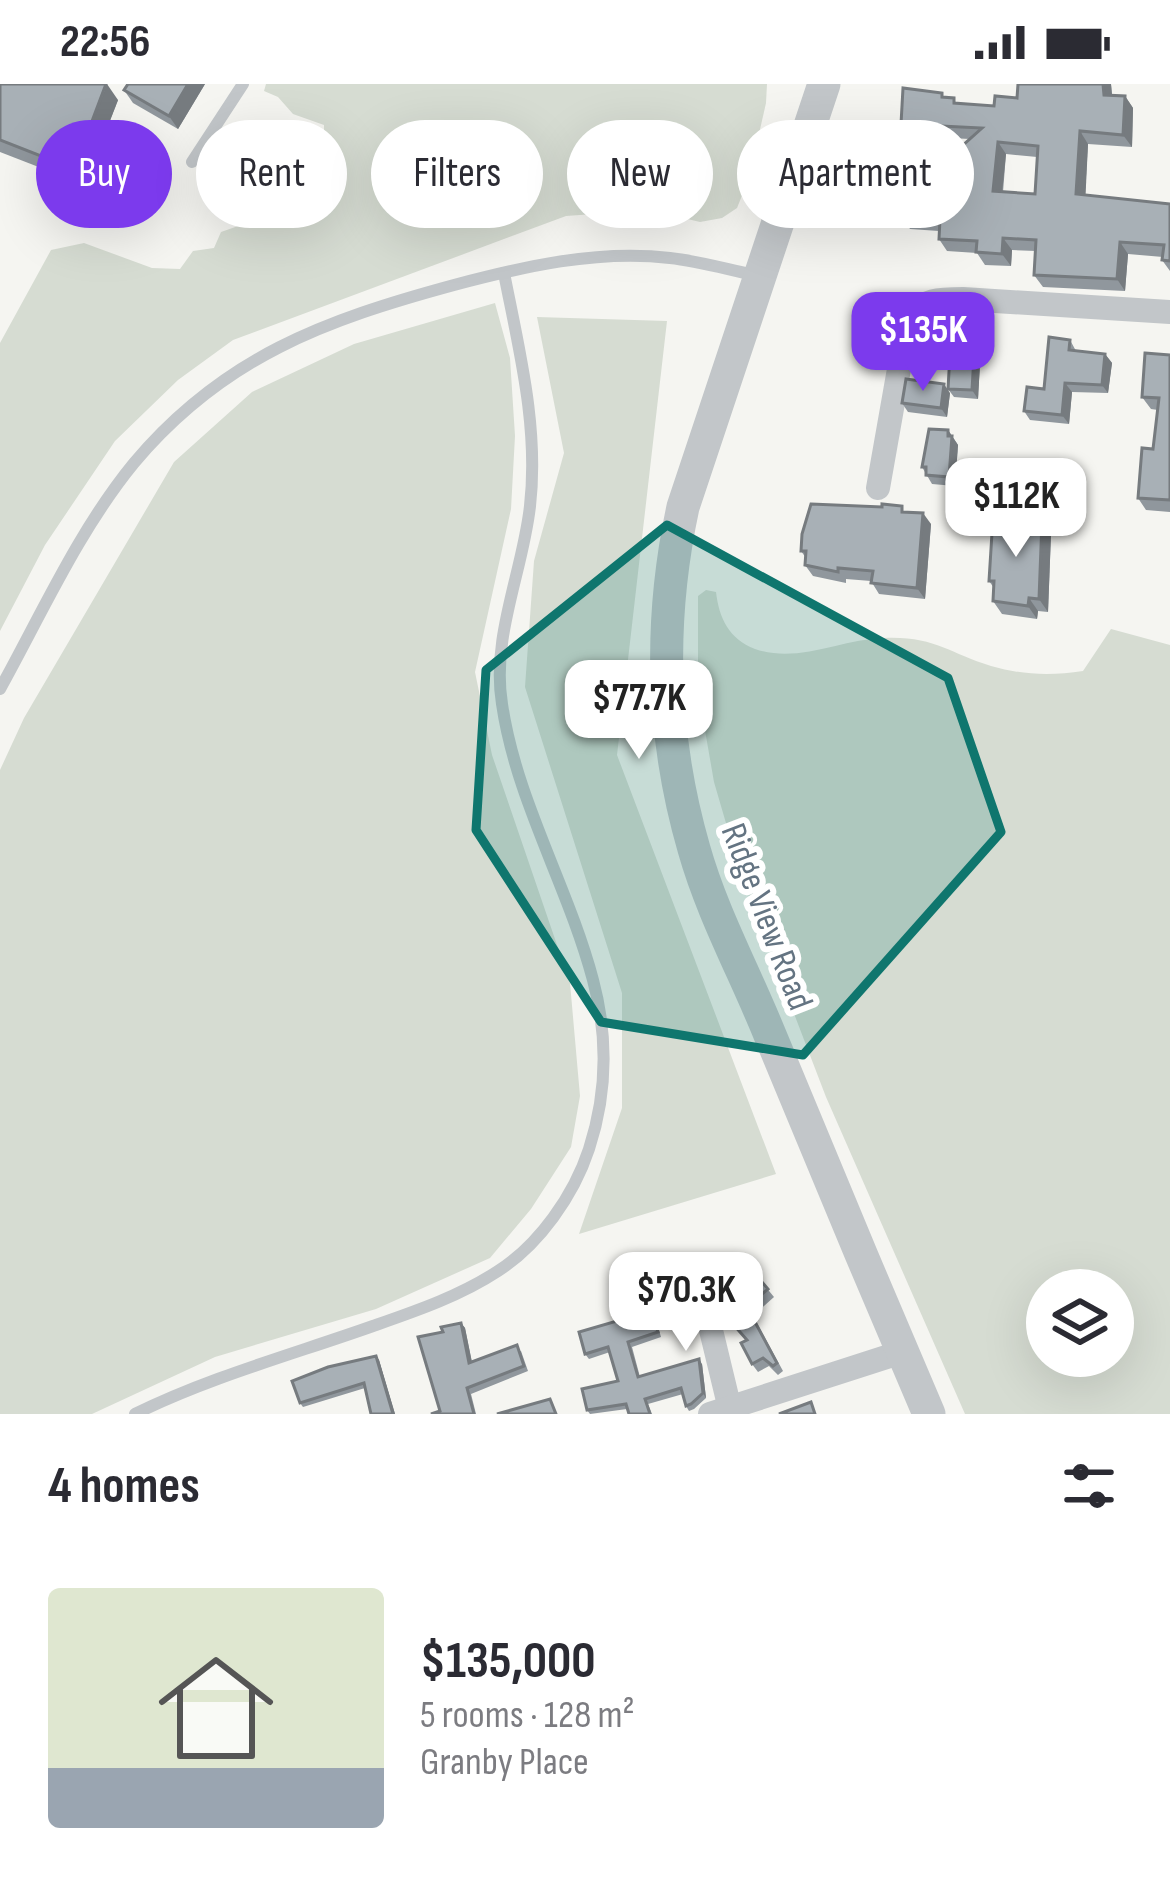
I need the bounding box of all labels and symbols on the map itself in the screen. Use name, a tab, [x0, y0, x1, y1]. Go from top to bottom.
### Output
pin: $135K	[839, 292, 1007, 394]
pin: $112K	[932, 458, 1100, 560]
pin: $77.7K	[541, 660, 737, 762]
street label: Ridge View Road	[711, 818, 821, 1016]
pin: $70.3K	[588, 1252, 784, 1354]

